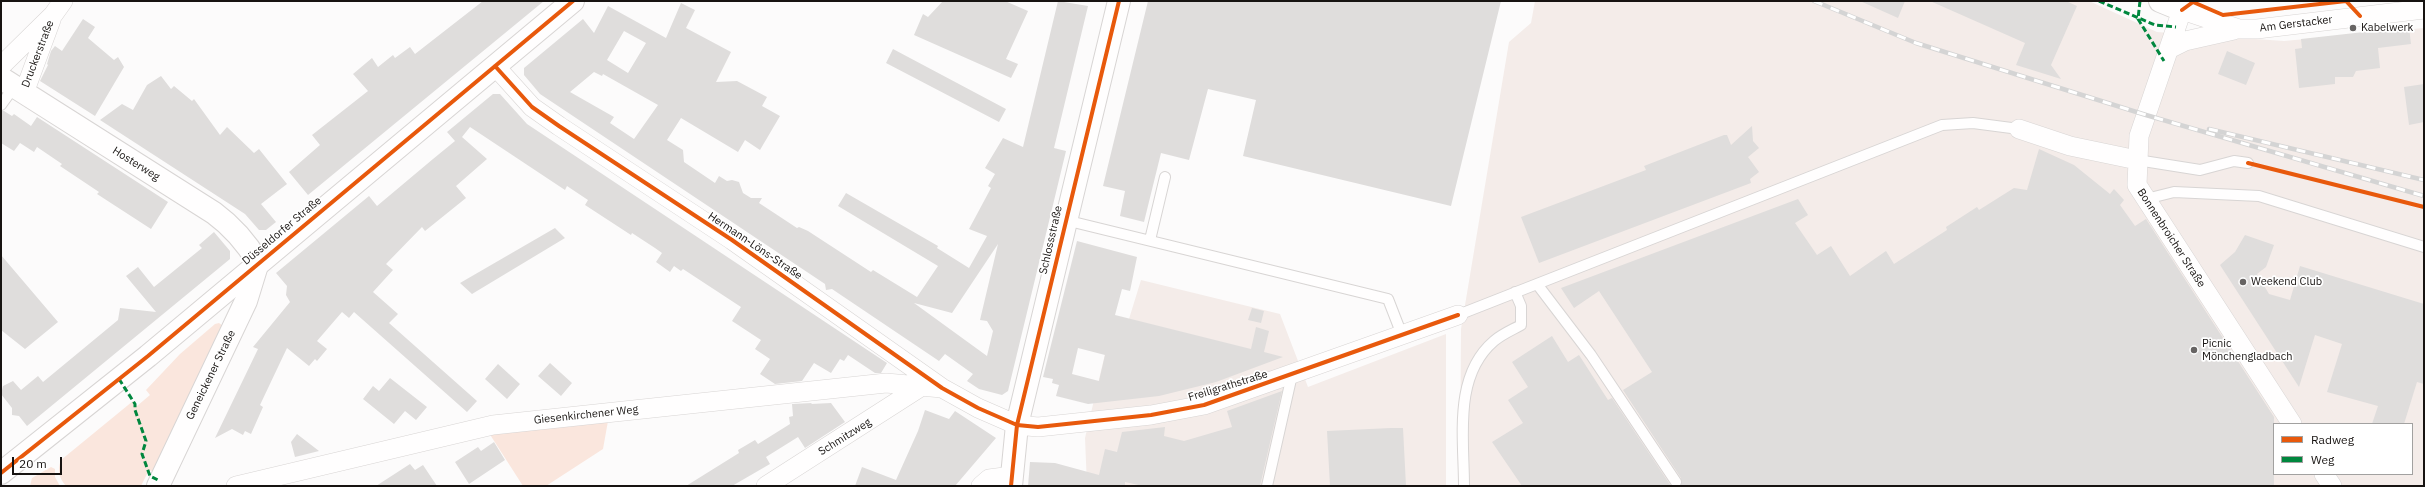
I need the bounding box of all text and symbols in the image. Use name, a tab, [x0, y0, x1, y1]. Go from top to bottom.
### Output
street label: Am Gerstacker	[2259, 13, 2333, 35]
street label: Druckerstraße	[19, 19, 57, 89]
place label: Kabelwerk	[2361, 21, 2413, 35]
marker: Kabelwerk	[2348, 23, 2358, 33]
street label: Hosterweg	[110, 144, 162, 184]
street label: Bonnenbroicher Straße	[2134, 186, 2208, 290]
street label: Düsseldorfer Straße	[240, 194, 324, 268]
street label: Schlossstraße	[1037, 204, 1065, 276]
street label: Hermann-Löns-Straße	[705, 210, 805, 282]
place label: Weekend Club	[2251, 275, 2322, 289]
marker: Weekend Club	[2238, 277, 2248, 287]
street label: Geneickener Straße	[184, 328, 238, 422]
place label: Picnic Mönchengladbach	[2202, 337, 2292, 363]
marker: Picnic Mönchengladbach	[2189, 345, 2199, 355]
street label: Freiligrathstraße	[1187, 368, 1269, 404]
street label: Giesenkirchener Weg	[533, 403, 639, 427]
street label: Schmitzweg	[816, 416, 874, 458]
legend	[2273, 423, 2413, 475]
text: Radweg	[2311, 432, 2354, 447]
scale bar	[14, 449, 64, 475]
text: Weg	[2311, 452, 2334, 467]
text: 20 m	[19, 456, 47, 471]

